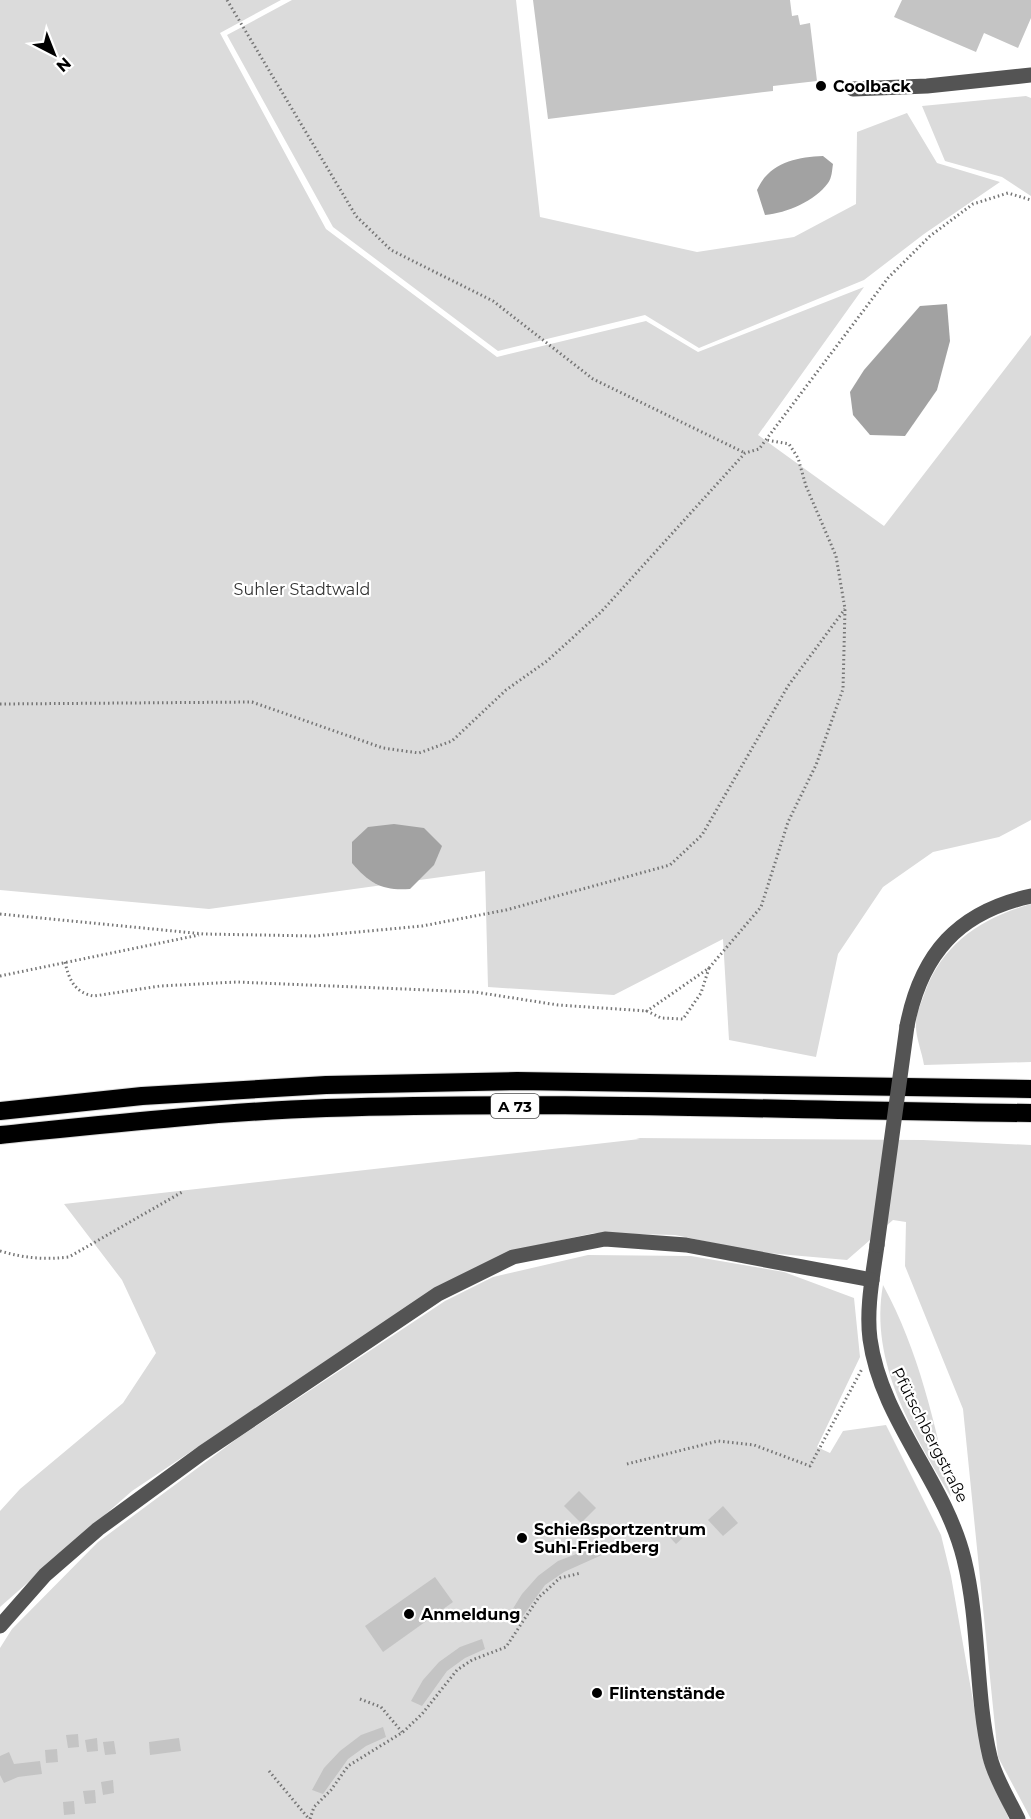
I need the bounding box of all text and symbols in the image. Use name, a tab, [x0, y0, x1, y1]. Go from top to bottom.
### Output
north arrow	[24, 24, 84, 84]
text: N	[53, 53, 75, 76]
place label: Coolback	[833, 77, 911, 96]
marker: Coolback	[814, 79, 828, 93]
park label: Suhler Stadtwald	[234, 580, 370, 599]
road number: A 73	[491, 1094, 539, 1118]
street label: Pfütschbergstraße	[888, 1364, 972, 1506]
place label: Schießsportzentrum Suhl-Friedberg	[534, 1520, 706, 1557]
marker: Schießsportzentrum Suhl-Friedberg	[515, 1531, 529, 1545]
place label: Anmeldung	[420, 1605, 520, 1624]
marker: Anmeldung	[402, 1607, 416, 1621]
place label: Flintenstände	[609, 1684, 725, 1703]
marker: Flintenstände	[590, 1686, 604, 1700]

